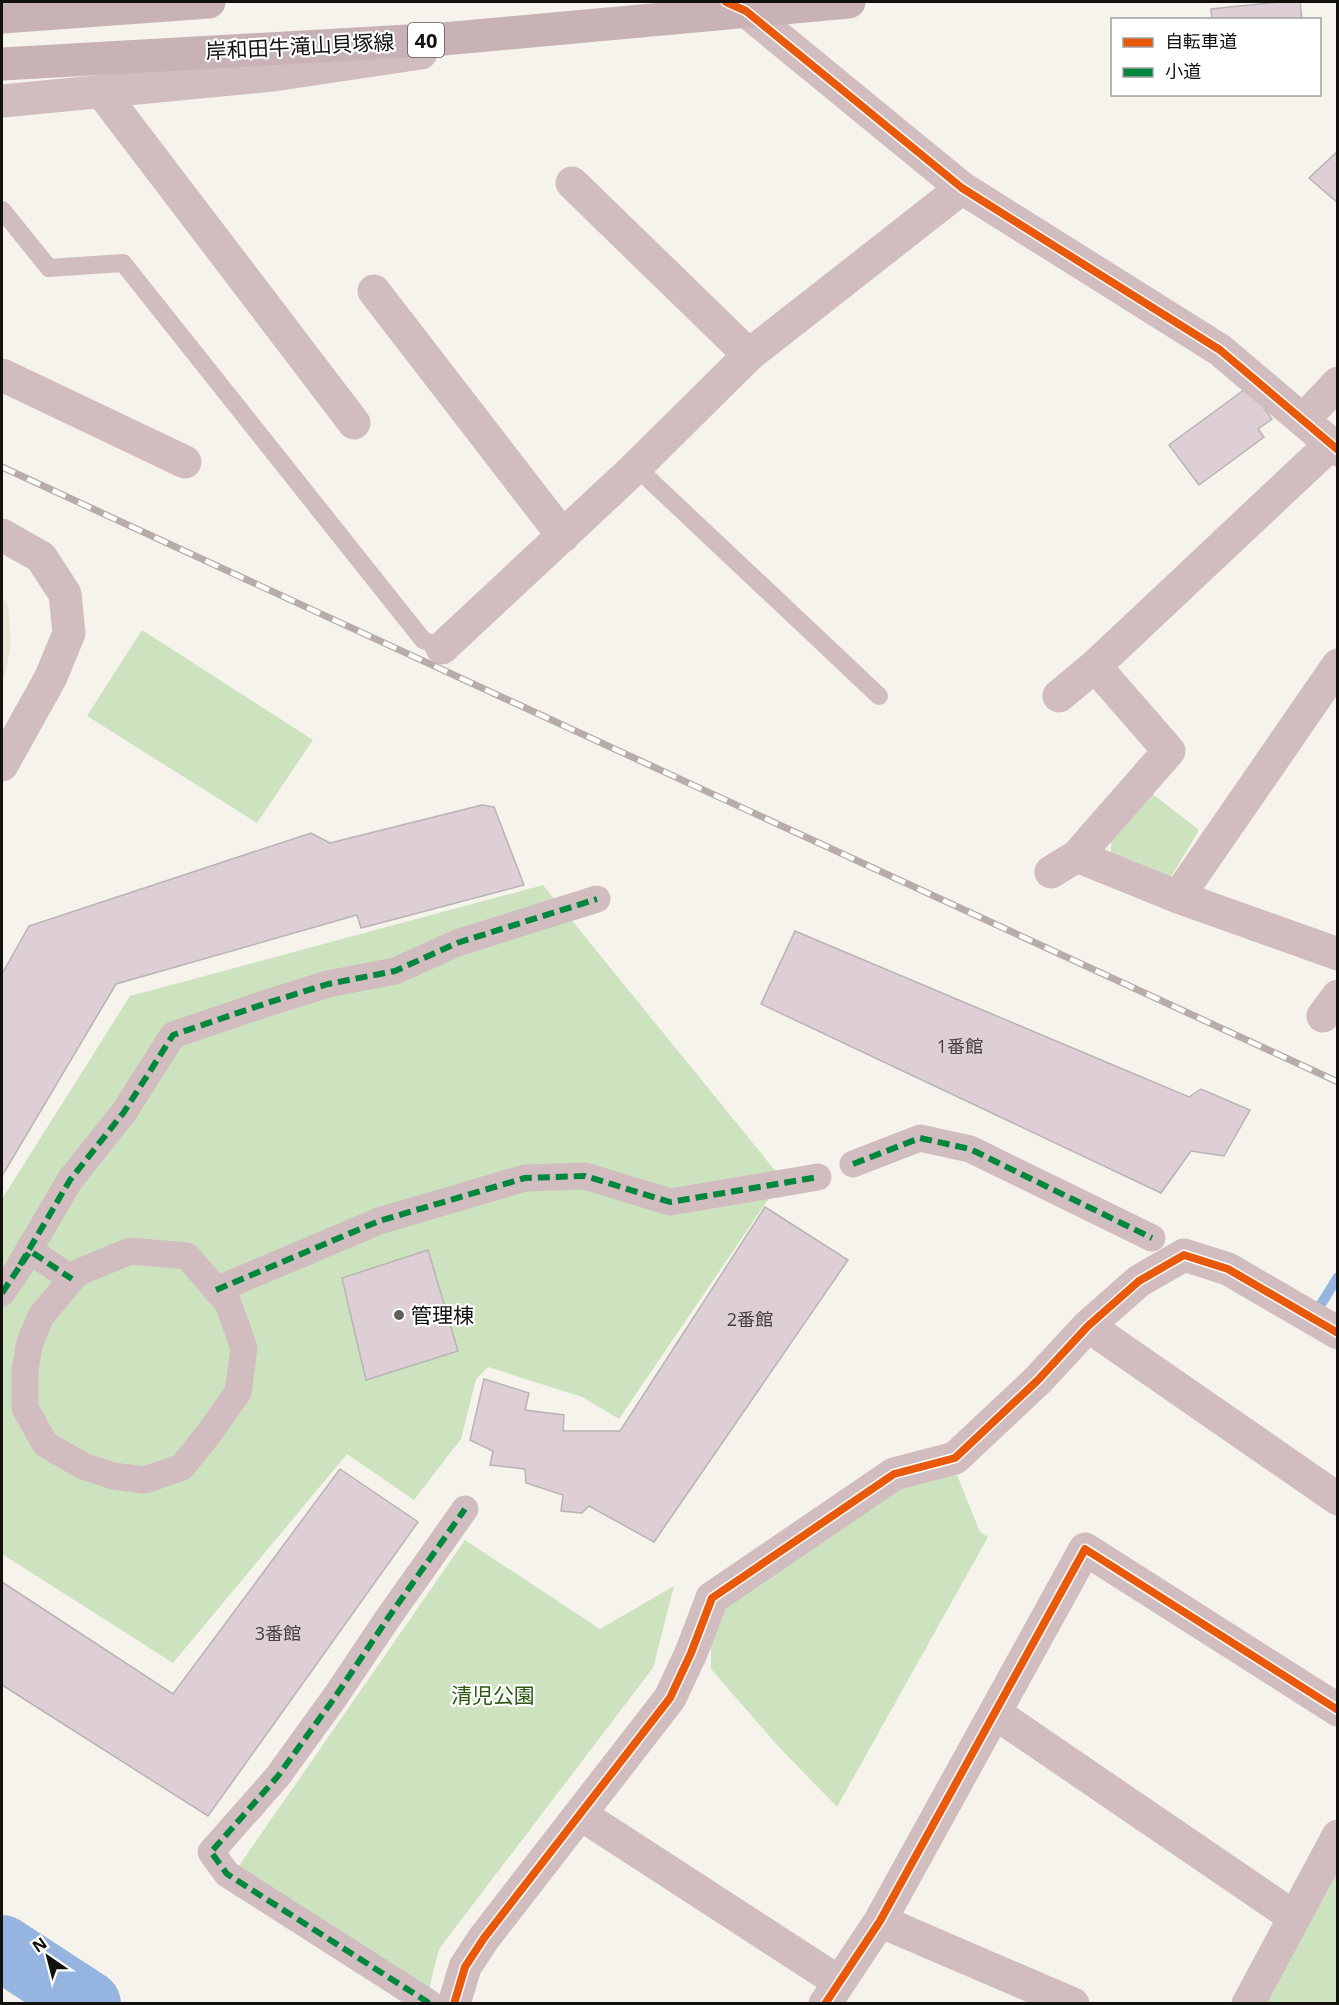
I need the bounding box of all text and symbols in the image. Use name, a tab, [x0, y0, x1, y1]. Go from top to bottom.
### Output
legend	[1111, 18, 1321, 96]
road number: 40	[408, 23, 444, 57]
street label: 岸和田牛滝山貝塚線	[205, 27, 395, 65]
text: 自転車道	[1165, 29, 1237, 53]
text: 小道	[1165, 59, 1201, 83]
house number: 1番館	[937, 1034, 983, 1058]
place label: 管理棟	[411, 1301, 474, 1329]
house number: 2番館	[727, 1307, 773, 1331]
marker: 管理棟	[392, 1308, 406, 1322]
house number: 3番館	[255, 1621, 301, 1645]
park label: 清児公園	[451, 1681, 535, 1709]
north arrow	[18, 1927, 78, 1987]
text: N	[28, 1932, 51, 1957]

